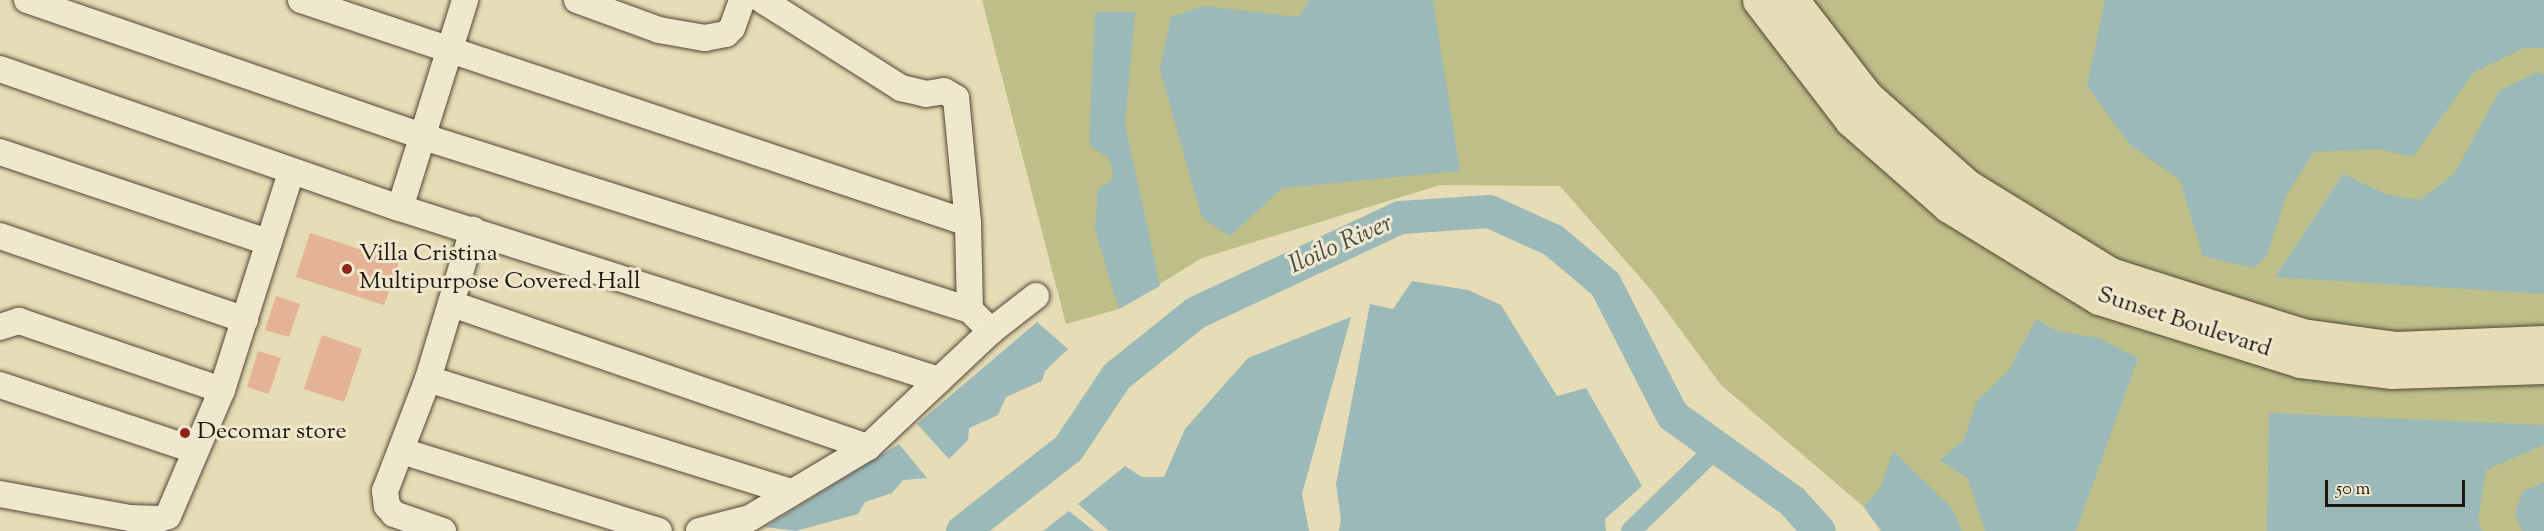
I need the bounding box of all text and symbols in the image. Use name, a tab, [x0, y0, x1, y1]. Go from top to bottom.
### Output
water label: Iloilo River	[1284, 208, 1398, 282]
place label: Villa Cristina Multipurpose Covered Hall	[359, 241, 641, 297]
marker: Villa Cristina Multipurpose Covered Hall	[340, 262, 354, 276]
street label: Sunset Boulevard	[2093, 281, 2275, 365]
place label: Decomar store	[197, 419, 347, 447]
marker: Decomar store	[178, 426, 192, 440]
scale bar	[2328, 468, 2468, 506]
text: 50 m	[2336, 477, 2370, 503]

